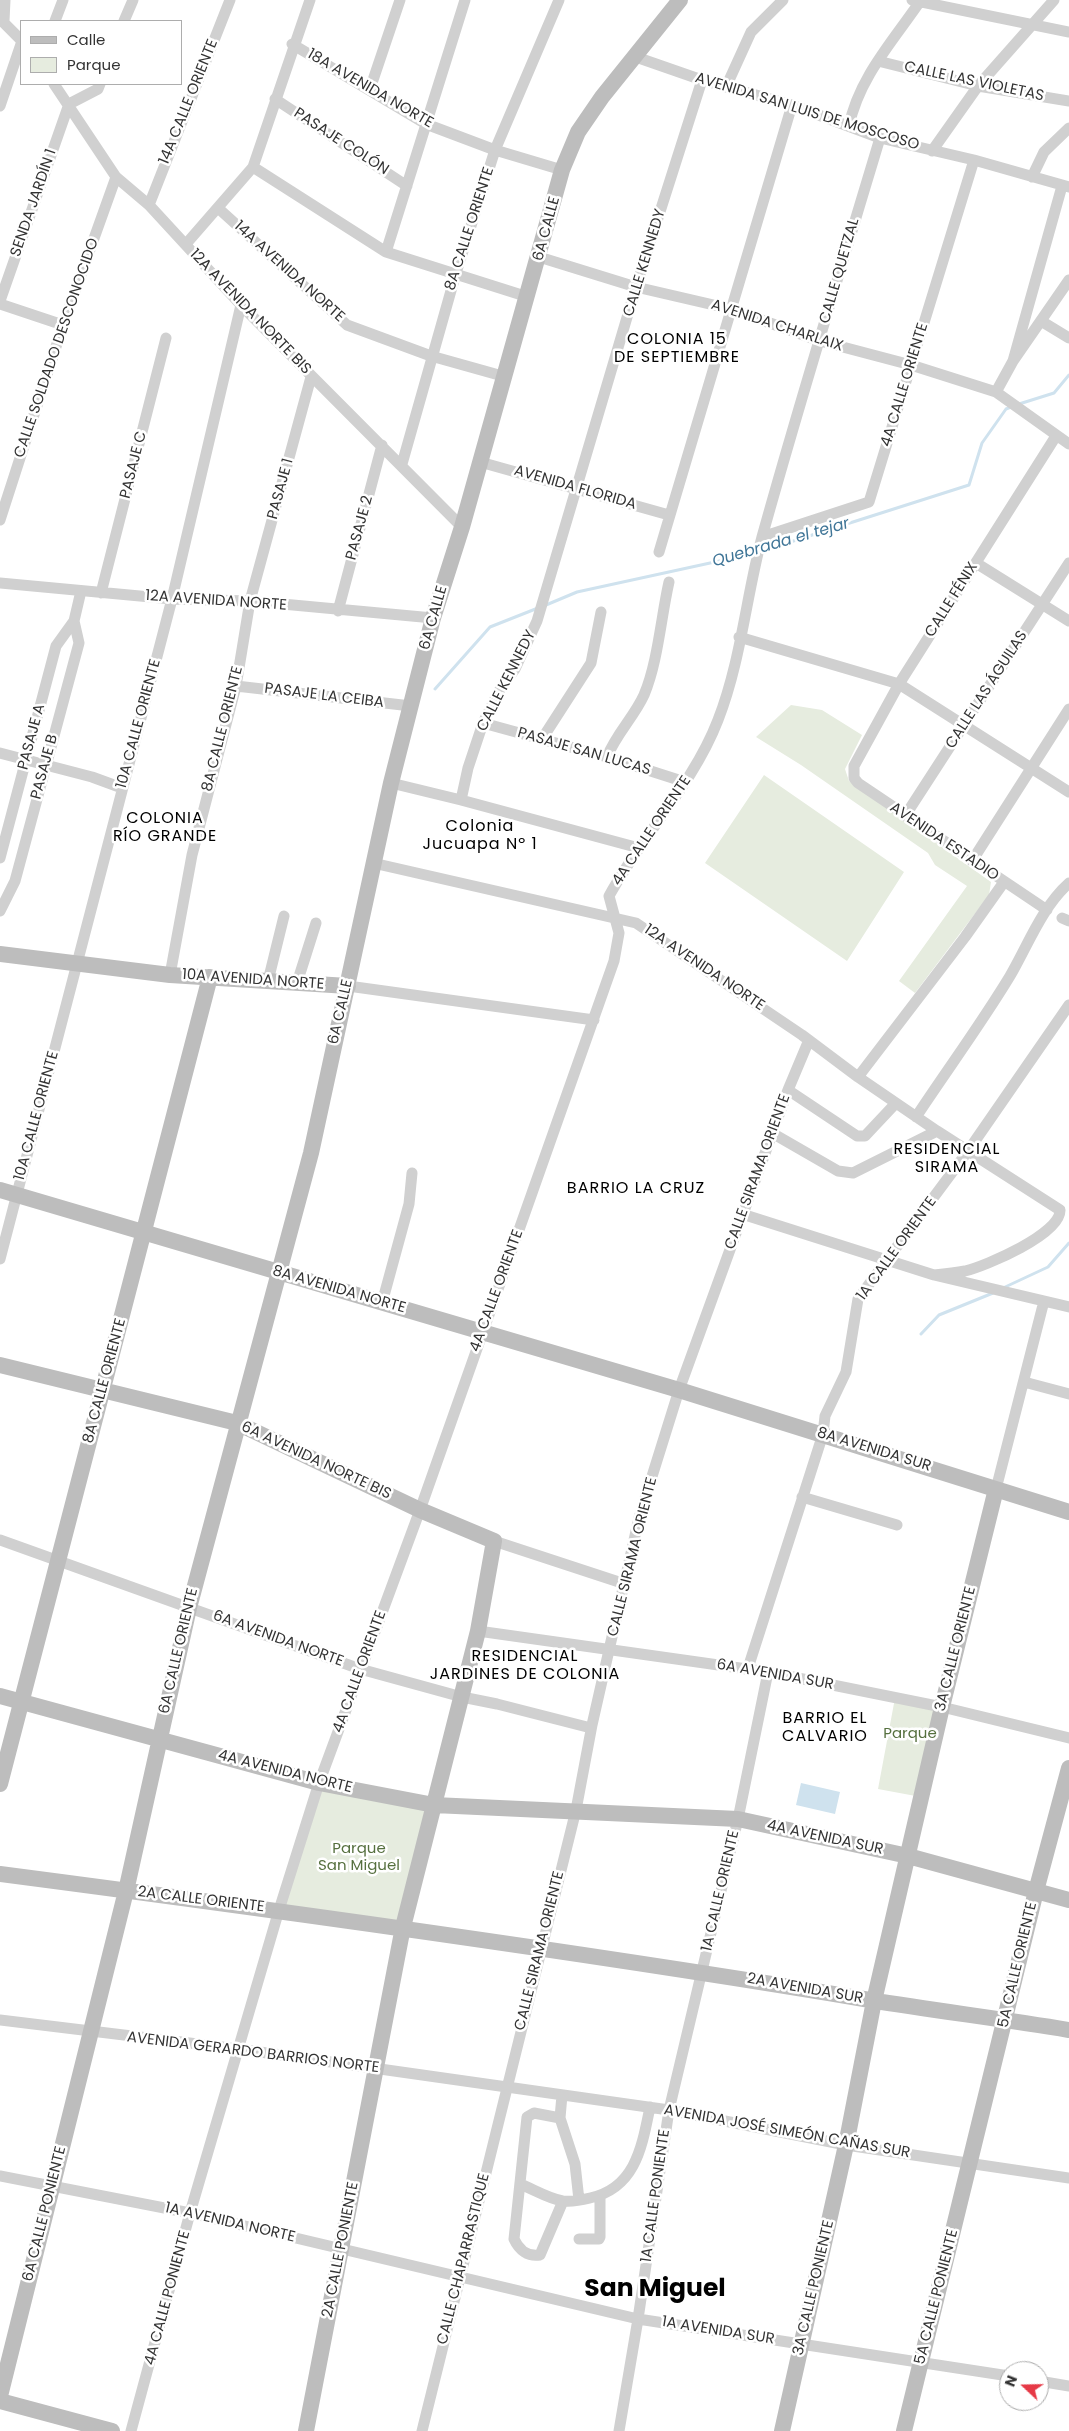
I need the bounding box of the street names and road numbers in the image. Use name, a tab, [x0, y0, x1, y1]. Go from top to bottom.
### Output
street label: 14A CALLE ORIENTE	[156, 37, 222, 167]
street label: 18A AVENIDA NORTE	[304, 46, 436, 132]
street label: CALLE LAS VIOLETAS	[902, 58, 1046, 106]
street label: AVENIDA SAN LUIS DE MOSCOSO	[693, 69, 921, 155]
street label: PASAJE COLÓN	[290, 105, 392, 179]
street label: SENDA JARDÍN 1	[7, 147, 61, 259]
street label: 8A CALLE ORIENTE	[442, 165, 498, 293]
street label: 6A CALLE	[530, 195, 564, 263]
street label: CALLE KENNEDY	[620, 207, 670, 319]
street label: CALLE QUETZAL	[816, 216, 864, 326]
street label: 14A AVENIDA NORTE	[230, 218, 348, 326]
street label: CALLE SOLDADO DESCONOCIDO	[11, 236, 103, 460]
street label: 12A AVENIDA NORTE BIS	[185, 246, 315, 378]
street label: AVENIDA CHARLAIX	[709, 296, 845, 356]
street label: 4A CALLE ORIENTE	[878, 321, 932, 449]
street label: PASAJE C	[117, 429, 151, 501]
street label: PASAJE 1	[264, 457, 298, 521]
street label: AVENIDA FLORIDA	[512, 462, 638, 514]
street label: PASAJE 2	[343, 494, 377, 562]
street label: CALLE FÉNIX	[922, 559, 982, 641]
street label: 6A CALLE	[416, 584, 452, 652]
street label: 12A AVENIDA NORTE	[145, 587, 287, 615]
street label: CALLE KENNEDY	[474, 627, 540, 735]
street label: CALLE LAS ÁGUILAS	[942, 628, 1032, 752]
street label: 10A CALLE ORIENTE	[113, 657, 165, 791]
street label: 8A CALLE ORIENTE	[199, 664, 247, 794]
street label: PASAJE LA CEIBA	[263, 680, 385, 712]
street label: PASAJE A	[15, 702, 49, 772]
street label: PASAJE SAN LUCAS	[515, 724, 653, 780]
street label: PASAJE B	[28, 733, 62, 801]
street label: 4A CALLE ORIENTE	[609, 773, 695, 889]
street label: AVENIDA ESTADIO	[886, 799, 1002, 885]
street label: 12A AVENIDA NORTE	[640, 921, 768, 1015]
street label: 10A AVENIDA NORTE	[181, 966, 325, 994]
street label: 6A CALLE	[325, 978, 357, 1046]
street label: 10A CALLE ORIENTE	[11, 1049, 63, 1183]
street label: CALLE SIRAMA ORIENTE	[722, 1092, 794, 1252]
street label: 1A CALLE ORIENTE	[853, 1194, 941, 1304]
street label: 4A CALLE ORIENTE	[467, 1228, 527, 1354]
street label: 8A AVENIDA NORTE	[270, 1262, 408, 1318]
street label: 8A CALLE ORIENTE	[80, 1317, 130, 1445]
street label: 6A AVENIDA NORTE BIS	[238, 1418, 394, 1504]
street label: 8A AVENIDA SUR	[815, 1424, 933, 1476]
street label: CALLE SIRAMA ORIENTE	[604, 1475, 662, 1639]
street label: 3A CALLE ORIENTE	[932, 1585, 980, 1713]
street label: 6A CALLE ORIENTE	[156, 1586, 202, 1716]
street label: 6A AVENIDA NORTE	[210, 1607, 346, 1671]
street label: 4A CALLE ORIENTE	[330, 1609, 390, 1735]
street label: 6A AVENIDA SUR	[715, 1656, 835, 1694]
street label: 4A AVENIDA NORTE	[216, 1747, 354, 1797]
street label: 4A AVENIDA SUR	[765, 1817, 885, 1859]
street label: 1A CALLE ORIENTE	[698, 1829, 744, 1953]
street label: CALLE SIRAMA ORIENTE	[511, 1869, 569, 2033]
street label: 2A CALLE ORIENTE	[137, 1883, 265, 1917]
street label: 5A CALLE ORIENTE	[995, 1900, 1041, 2030]
street label: 2A AVENIDA SUR	[745, 1970, 865, 2008]
street label: AVENIDA GERARDO BARRIOS NORTE	[126, 2029, 380, 2077]
street label: AVENIDA JOSÉ SIMEÓN CAÑAS SUR	[662, 2101, 912, 2163]
street label: 1A CALLE PONIENTE	[638, 2128, 674, 2264]
street label: 6A CALLE PONIENTE	[19, 2145, 71, 2283]
street label: CALLE CHAPARRASTIQUE	[434, 2172, 494, 2346]
street label: 2A CALLE PONIENTE	[319, 2181, 363, 2319]
street label: 1A AVENIDA NORTE	[163, 2199, 297, 2247]
street label: 3A CALLE PONIENTE	[790, 2219, 838, 2357]
street label: 5A CALLE PONIENTE	[911, 2228, 963, 2366]
street label: 4A CALLE PONIENTE	[141, 2229, 195, 2367]
street label: 1A AVENIDA SUR	[660, 2313, 776, 2349]

